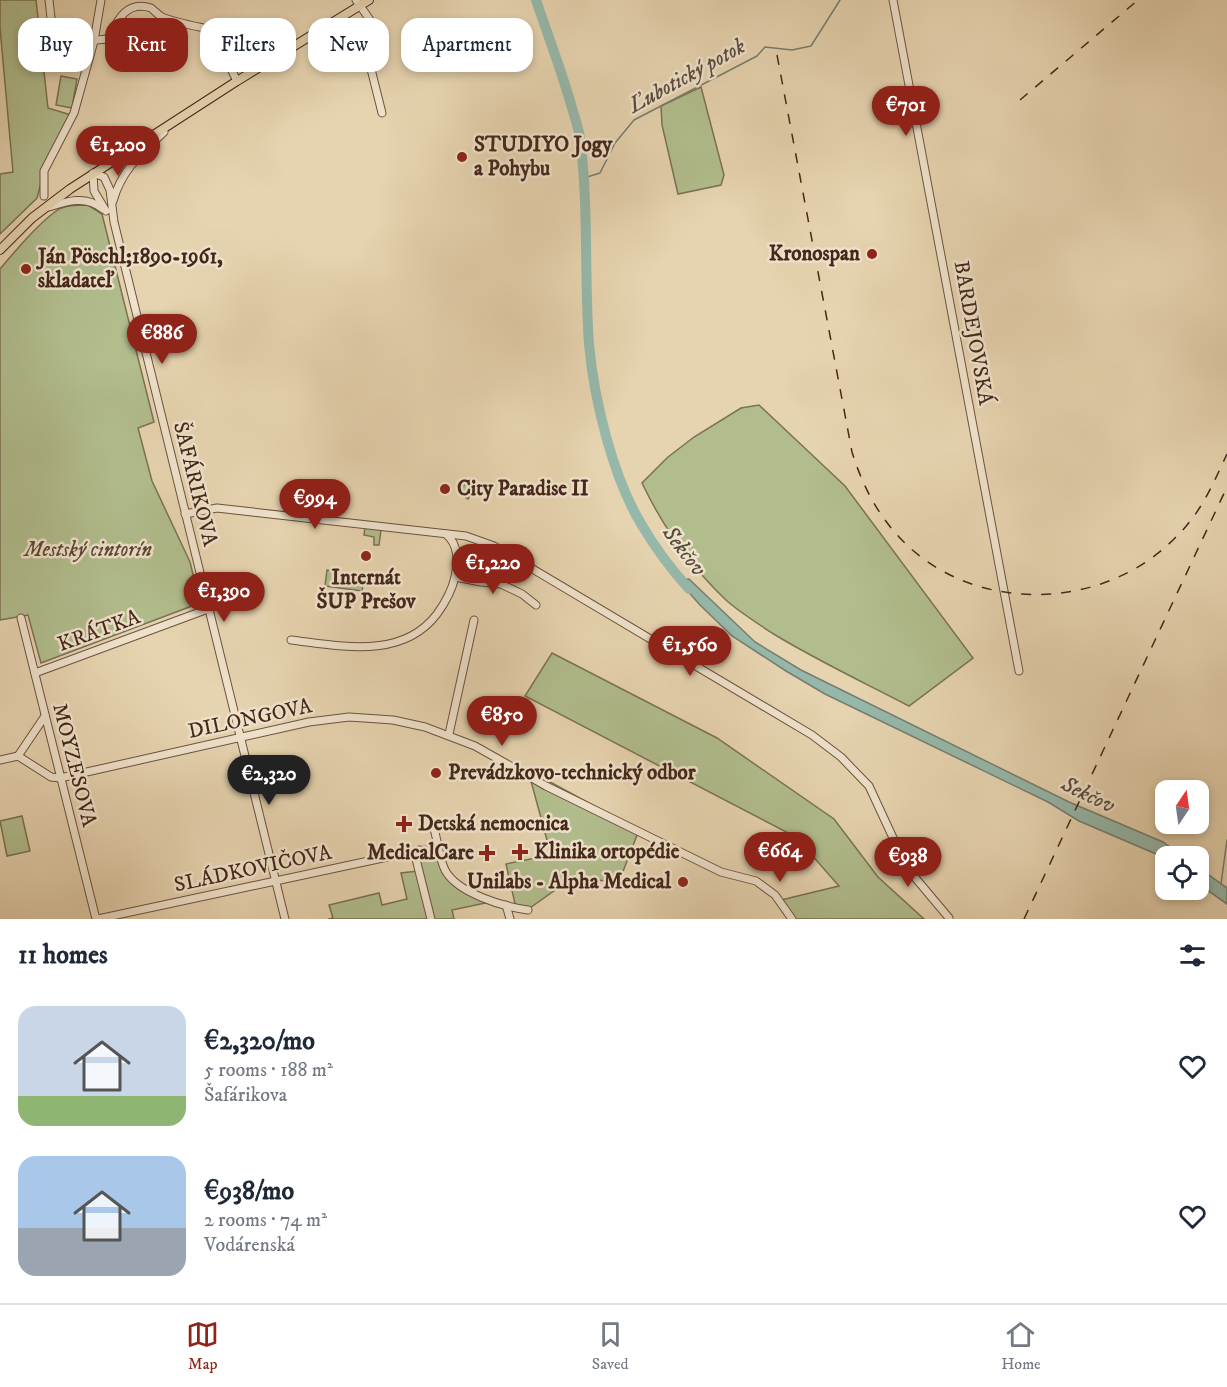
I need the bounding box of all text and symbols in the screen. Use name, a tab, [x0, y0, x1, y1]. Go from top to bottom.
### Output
chip: Buy	[18, 18, 93, 72]
chip: Rent	[105, 18, 188, 72]
chip: Filters	[200, 18, 296, 72]
chip: New	[308, 18, 389, 72]
chip: Apartment	[401, 18, 533, 72]
water label: Ľubotický potok	[622, 32, 751, 120]
pin: €701	[870, 86, 942, 137]
text: €701	[886, 93, 926, 118]
pin: €1,200	[69, 126, 167, 177]
place label: STUDIYO Jogy a Pohybu	[474, 132, 613, 182]
text: €1,200	[90, 133, 146, 158]
marker: STUDIYO Jogy a Pohybu	[455, 150, 469, 164]
place label: Kronospan	[769, 241, 861, 267]
place label: Ján Pöschl;1890-1961, skladateľ	[36, 244, 223, 294]
marker: Kronospan	[865, 247, 879, 261]
street label: BARDEJOVSKÁ	[948, 258, 1001, 408]
marker: Ján Pöschl;1890-1961, skladateľ	[19, 262, 33, 276]
pin: €886	[126, 314, 198, 365]
text: €886	[141, 321, 183, 346]
street label: ŠAFÁRIKOVA	[167, 419, 225, 550]
place label: City Paradise II	[457, 476, 589, 502]
pin: €994	[279, 479, 351, 530]
marker: City Paradise II	[438, 482, 452, 496]
text: €994	[293, 486, 337, 511]
water label: Sekčov	[656, 520, 712, 582]
park label: Mestský cintorín	[22, 537, 152, 563]
pin: €1,220	[444, 544, 542, 595]
marker: Internát ŠUP Prešov	[359, 549, 373, 563]
text: €1,220	[466, 551, 520, 576]
place label: Internát ŠUP Prešov	[316, 565, 416, 615]
pin: €1,390	[175, 572, 273, 623]
text: €1,390	[198, 579, 250, 604]
street label: KRÁTKA	[54, 602, 144, 658]
pin: €1,560	[641, 626, 739, 677]
text: €1,560	[662, 633, 718, 658]
street label: DILONGOVA	[186, 693, 315, 745]
pin: €850	[466, 696, 538, 747]
street label: MOYZESOVA	[46, 701, 102, 830]
text: €850	[481, 703, 523, 728]
pin: €2,320	[220, 755, 318, 806]
place label: Prevádzkovo‑technický odbor	[448, 760, 697, 786]
text: €2,320	[241, 762, 297, 787]
marker: Prevádzkovo‑technický odbor	[429, 766, 443, 780]
water label: Sekčov	[1056, 770, 1120, 820]
north arrow	[1155, 780, 1209, 834]
map controls	[1155, 780, 1209, 900]
place label: Detská nemocnica	[418, 811, 570, 837]
marker: Detská nemocnica	[395, 815, 413, 833]
pin: €664	[744, 832, 816, 883]
pin: €938	[872, 837, 944, 888]
street label: SLÁDKOVIČOVA	[172, 838, 335, 898]
place label: Klinika ortopédie	[534, 839, 680, 865]
text: €664	[758, 839, 802, 864]
place label: MedicalCare	[367, 840, 474, 866]
marker: Klinika ortopédie	[511, 843, 529, 861]
marker: MedicalCare	[478, 844, 496, 862]
text: €938	[888, 844, 928, 869]
button: locate	[1155, 846, 1209, 900]
place label: Unilabs - Alpha Medical	[467, 869, 672, 895]
marker: Unilabs - Alpha Medical	[676, 875, 690, 889]
text: 11 homes	[18, 939, 108, 972]
icon: filters	[1176, 939, 1209, 972]
text: €2,320/mo	[204, 1025, 315, 1058]
icon: home	[66, 1030, 138, 1102]
icon: heart	[1176, 1050, 1209, 1083]
text: 5 rooms · 188 m²	[204, 1058, 333, 1083]
text: Šafárikova	[204, 1083, 287, 1108]
text: €938/mo	[204, 1175, 294, 1208]
icon: home	[66, 1180, 138, 1252]
icon: heart	[1176, 1200, 1209, 1233]
text: 2 rooms · 74 m²	[204, 1208, 327, 1233]
text: Vodárenská	[204, 1233, 295, 1258]
tab: Map	[186, 1318, 219, 1374]
tab: Saved	[592, 1318, 629, 1374]
tab: Home	[1001, 1318, 1041, 1374]

